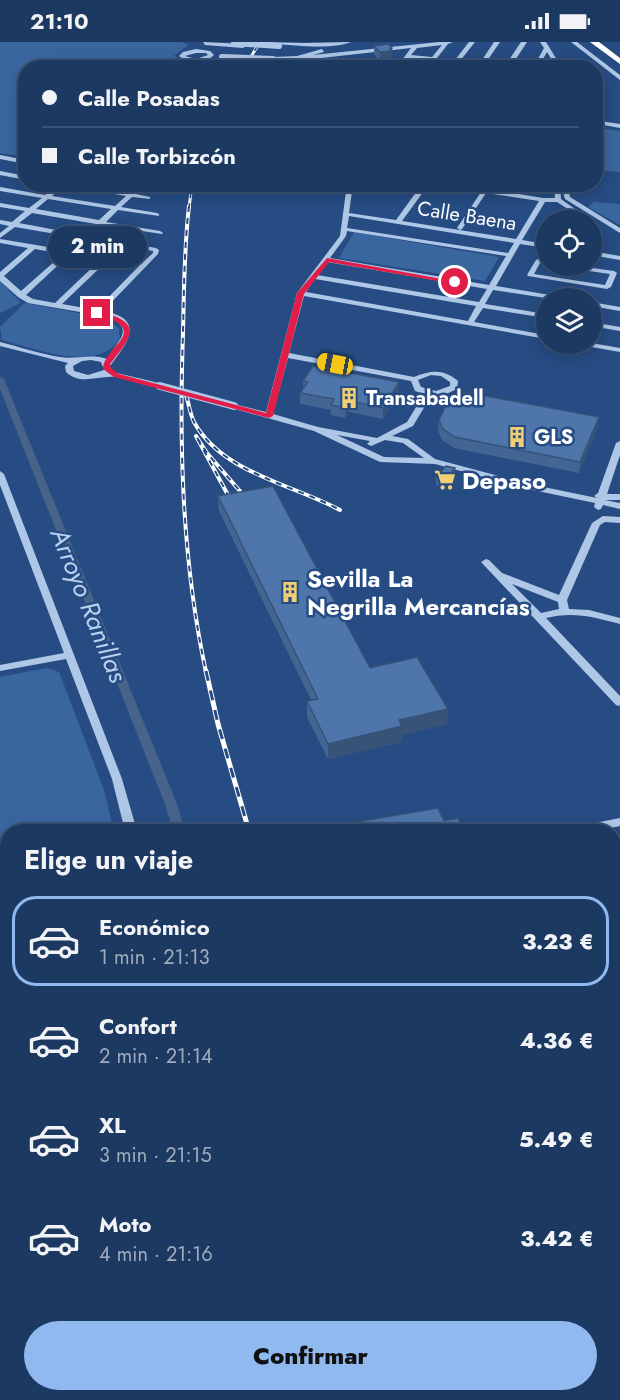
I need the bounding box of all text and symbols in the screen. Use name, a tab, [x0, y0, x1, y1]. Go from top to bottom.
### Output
text: 21:10	[30, 5, 88, 37]
text: Calle Posadas	[78, 82, 220, 114]
text: Calle Torbizcón	[78, 140, 236, 172]
street label: Calle Baena	[415, 194, 519, 238]
map controls	[536, 210, 602, 354]
button: locate	[536, 210, 602, 276]
callout: 2 min	[48, 226, 146, 268]
text: 2 min	[71, 232, 124, 261]
route start	[441, 268, 468, 295]
button: layers	[536, 288, 602, 354]
route end	[83, 299, 110, 326]
car	[316, 352, 354, 376]
place label: Transabadell	[366, 384, 484, 413]
building icon: Transabadell	[337, 386, 361, 410]
place label: GLS	[534, 423, 573, 452]
building icon: GLS	[505, 425, 529, 449]
place label: Depaso	[462, 463, 546, 498]
supermarket icon: Depaso	[433, 468, 457, 492]
water label: Arroyo Ranillas	[40, 521, 138, 689]
place label: Sevilla La Negrilla Mercancías	[307, 561, 530, 624]
building icon: Sevilla La Negrilla Mercancías	[278, 580, 302, 604]
text: Elige un viaje	[24, 840, 193, 879]
text: Económico	[99, 911, 210, 943]
icon: car	[27, 914, 81, 968]
text: 3.23 €	[522, 925, 594, 957]
text: 1 min · 21:13	[99, 943, 210, 972]
text: Confort	[99, 1010, 177, 1042]
icon: car	[27, 1013, 81, 1067]
text: 4.36 €	[520, 1024, 594, 1056]
text: 2 min · 21:14	[99, 1042, 213, 1071]
text: XL	[99, 1109, 126, 1141]
icon: car	[27, 1112, 81, 1166]
text: 5.49 €	[519, 1123, 594, 1155]
text: 3 min · 21:15	[99, 1141, 212, 1170]
text: Moto	[99, 1208, 152, 1240]
icon: car	[27, 1211, 81, 1265]
text: 3.42 €	[520, 1222, 594, 1254]
text: 4 min · 21:16	[99, 1240, 213, 1269]
button: Confirmar	[24, 1321, 597, 1390]

